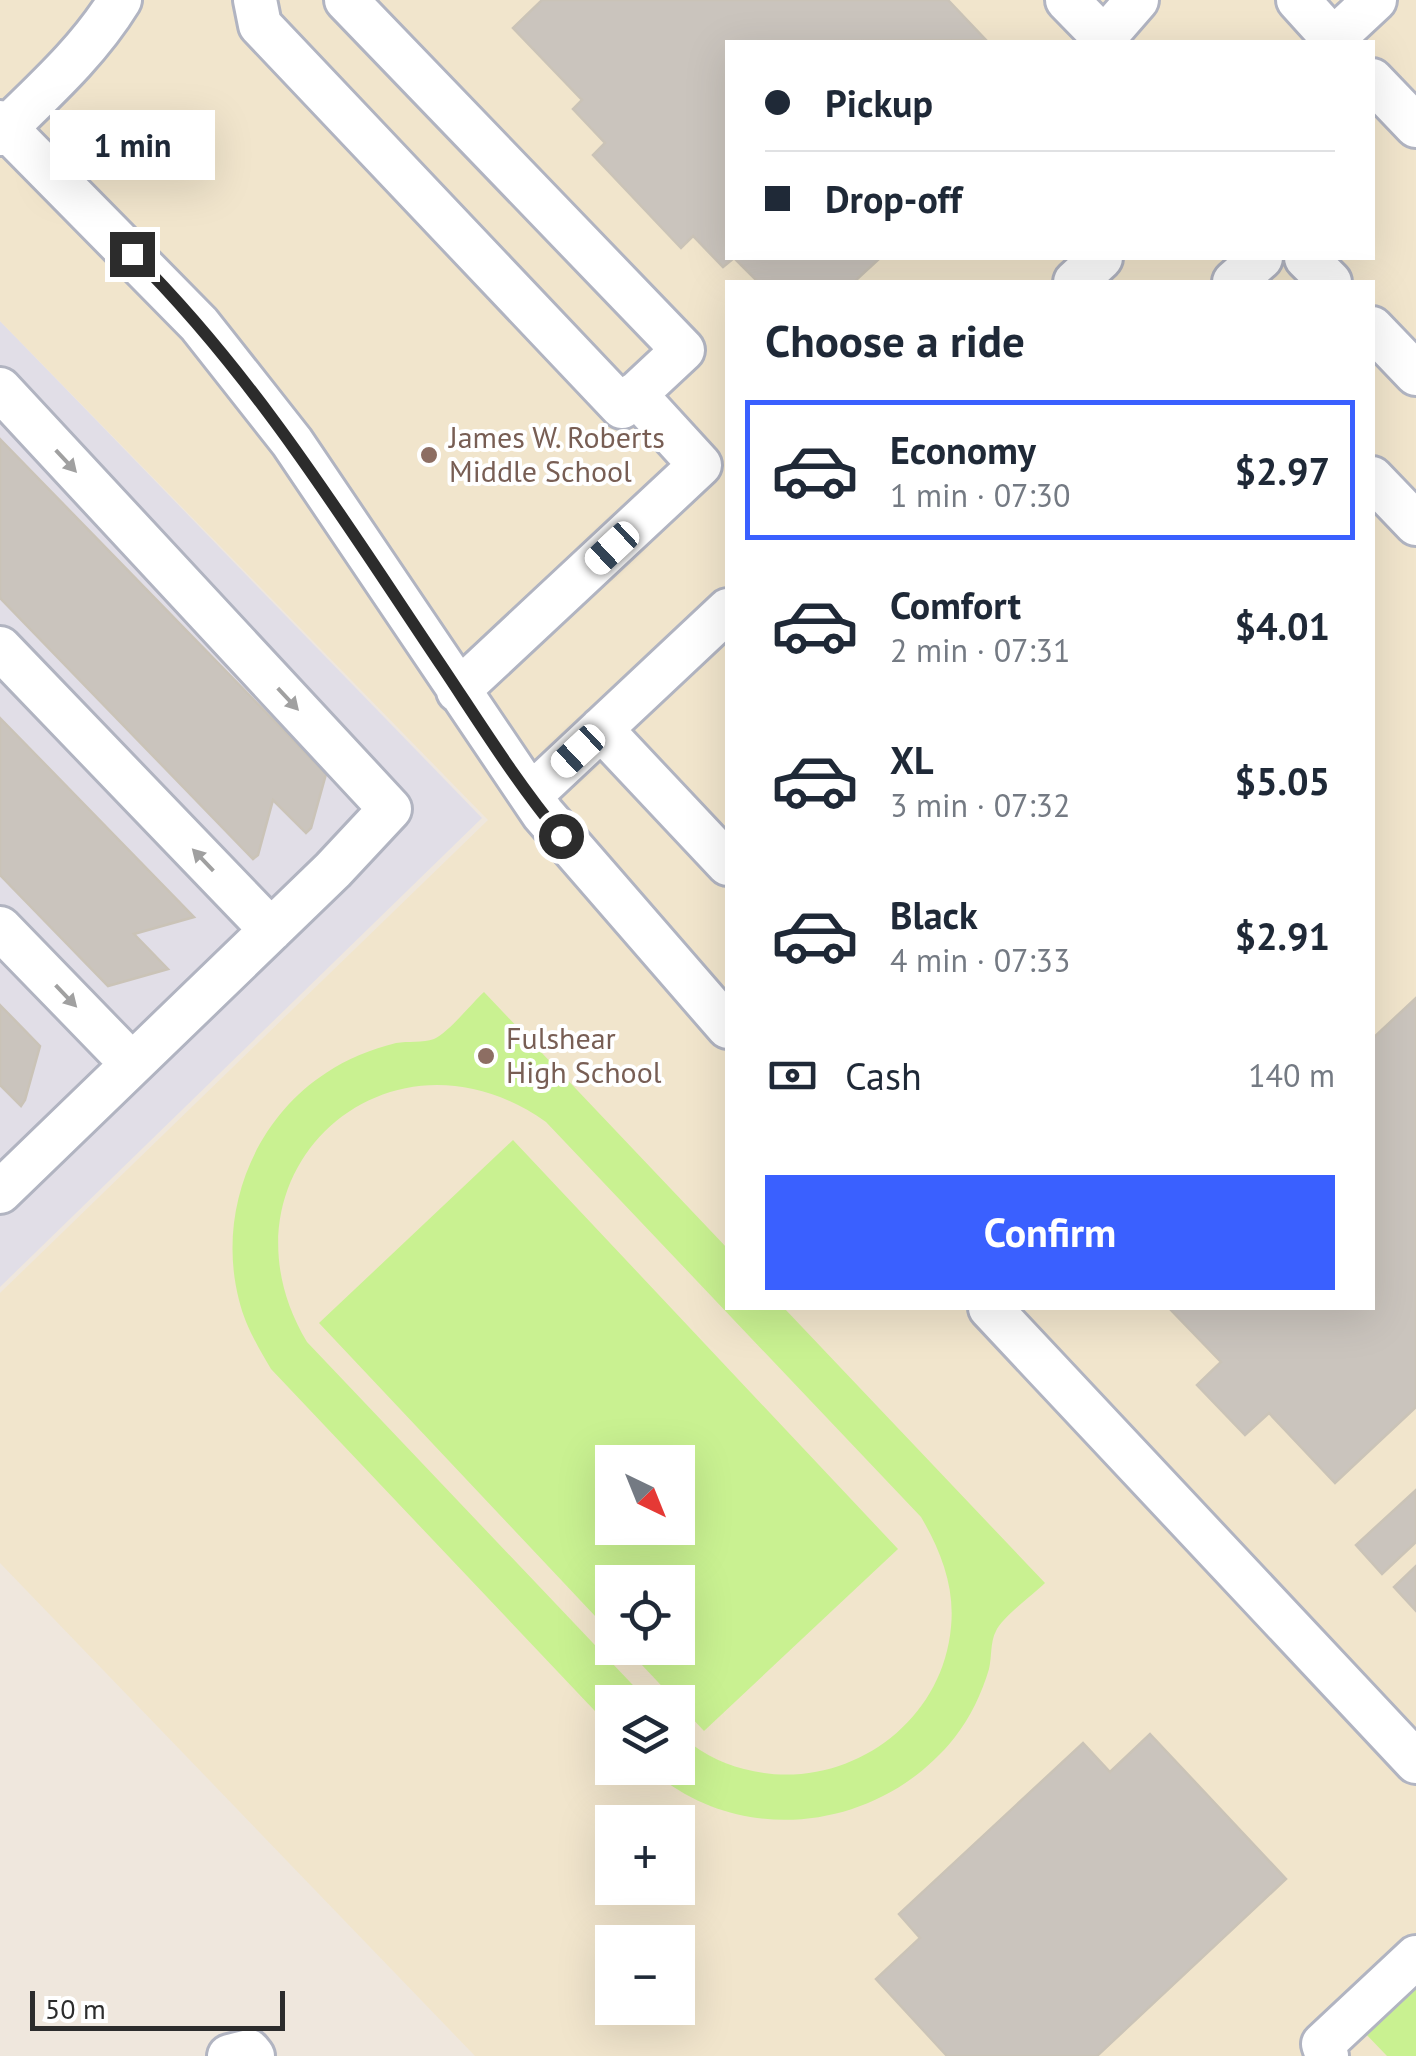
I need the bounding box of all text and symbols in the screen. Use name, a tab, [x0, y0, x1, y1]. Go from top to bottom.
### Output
text: Pickup	[825, 78, 933, 127]
callout: 1 min	[49, 109, 214, 179]
text: 1 min	[93, 124, 172, 166]
text: Drop-off	[825, 174, 962, 223]
route end	[110, 232, 155, 277]
text: Choose a ride	[765, 311, 1025, 369]
place label: James W. Roberts Middle School	[447, 417, 665, 490]
icon: car	[770, 425, 860, 515]
text: Economy	[890, 425, 1036, 474]
marker: James W. Roberts Middle School	[418, 444, 440, 466]
text: $2.97	[1234, 446, 1330, 495]
one-way arrow	[54, 449, 77, 473]
text: 1 min · 07:30	[890, 474, 1070, 516]
car	[580, 517, 644, 579]
icon: car	[770, 580, 860, 670]
text: Comfort	[890, 580, 1021, 629]
text: $4.01	[1234, 601, 1330, 650]
text: 2 min · 07:31	[890, 629, 1070, 671]
one-way arrow	[276, 686, 298, 711]
car	[546, 720, 610, 782]
icon: car	[770, 735, 860, 825]
text: XL	[890, 735, 934, 784]
text: $5.05	[1234, 756, 1330, 805]
text: 3 min · 07:32	[890, 784, 1070, 826]
route start	[539, 814, 584, 859]
one-way arrow	[192, 848, 215, 872]
icon: car	[770, 890, 860, 980]
text: Black	[890, 890, 978, 939]
text: $2.91	[1234, 911, 1330, 960]
text: 4 min · 07:33	[890, 939, 1070, 981]
one-way arrow	[54, 984, 77, 1008]
place label: Fulshear High School	[506, 1018, 662, 1091]
marker: Fulshear High School	[475, 1045, 497, 1067]
icon: cash	[765, 1048, 820, 1103]
text: Cash	[845, 1051, 922, 1100]
text: 140 m	[1248, 1054, 1335, 1096]
button: Confirm	[765, 1175, 1335, 1290]
north arrow	[595, 1445, 695, 1545]
map controls	[595, 1445, 695, 2025]
button: locate	[595, 1565, 695, 1665]
button: layers	[595, 1685, 695, 1785]
button: +	[595, 1805, 695, 1905]
button: −	[595, 1925, 695, 2025]
scale bar	[30, 1986, 285, 2030]
text: 50 m	[45, 1990, 106, 2027]

